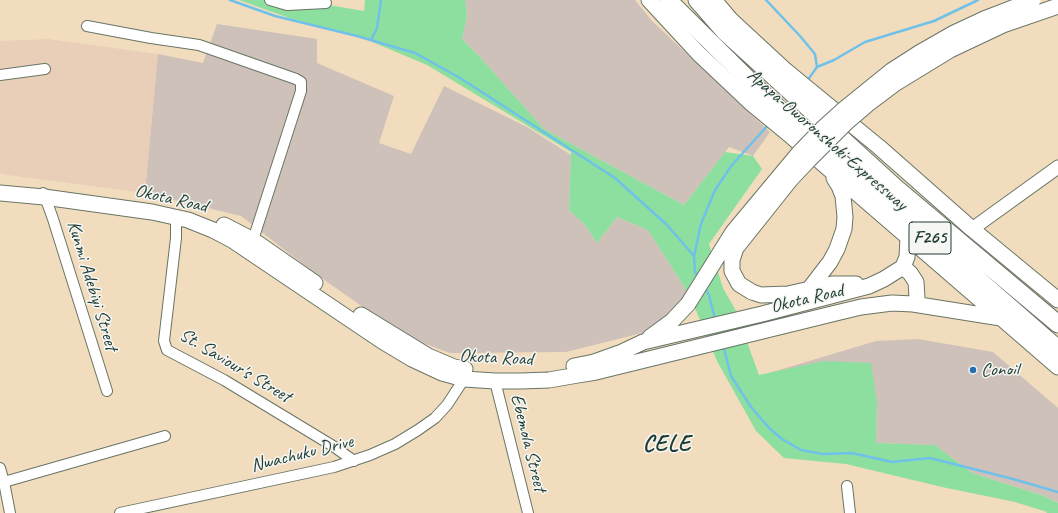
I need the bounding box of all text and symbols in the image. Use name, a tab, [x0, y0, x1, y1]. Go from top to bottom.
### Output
street label: Apapa-Oworonshoki Expressway	[742, 64, 912, 216]
street label: Okota Road	[133, 180, 209, 218]
street label: Kunmi Adebiyi Street	[61, 218, 123, 354]
road number: F265	[909, 222, 951, 254]
street label: Okota Road	[769, 280, 845, 318]
street label: St. Saviour's Street	[175, 324, 295, 408]
street label: Okota Road	[459, 345, 533, 371]
place label: Conoil	[981, 359, 1019, 381]
marker: Conoil	[968, 365, 978, 375]
street label: Ebemola Street	[505, 392, 551, 494]
street label: Nwachuku Drive	[249, 430, 355, 478]
district label: CELE	[643, 431, 691, 459]

